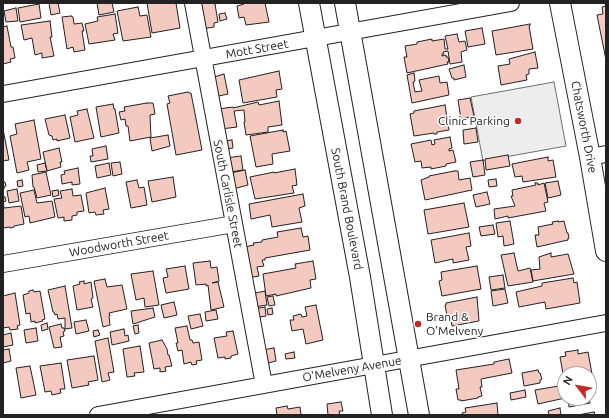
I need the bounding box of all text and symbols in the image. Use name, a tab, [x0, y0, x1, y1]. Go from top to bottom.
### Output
street label: Mott Street	[225, 36, 289, 62]
street label: Chatsworth Drive	[568, 80, 600, 174]
place label: Clinic Parking	[438, 114, 510, 128]
marker: Clinic Parking	[513, 116, 523, 126]
street label: South Carlisle Street	[210, 139, 246, 249]
street label: South Brand Boulevard	[328, 147, 366, 271]
street label: Woodworth Street	[68, 228, 170, 260]
place label: Brand & O'Melveny	[426, 310, 483, 338]
marker: Brand & O'Melveny	[413, 319, 423, 329]
street label: O'Melveny Avenue	[301, 353, 403, 385]
north arrow	[557, 366, 597, 406]
text: N	[560, 374, 575, 387]

